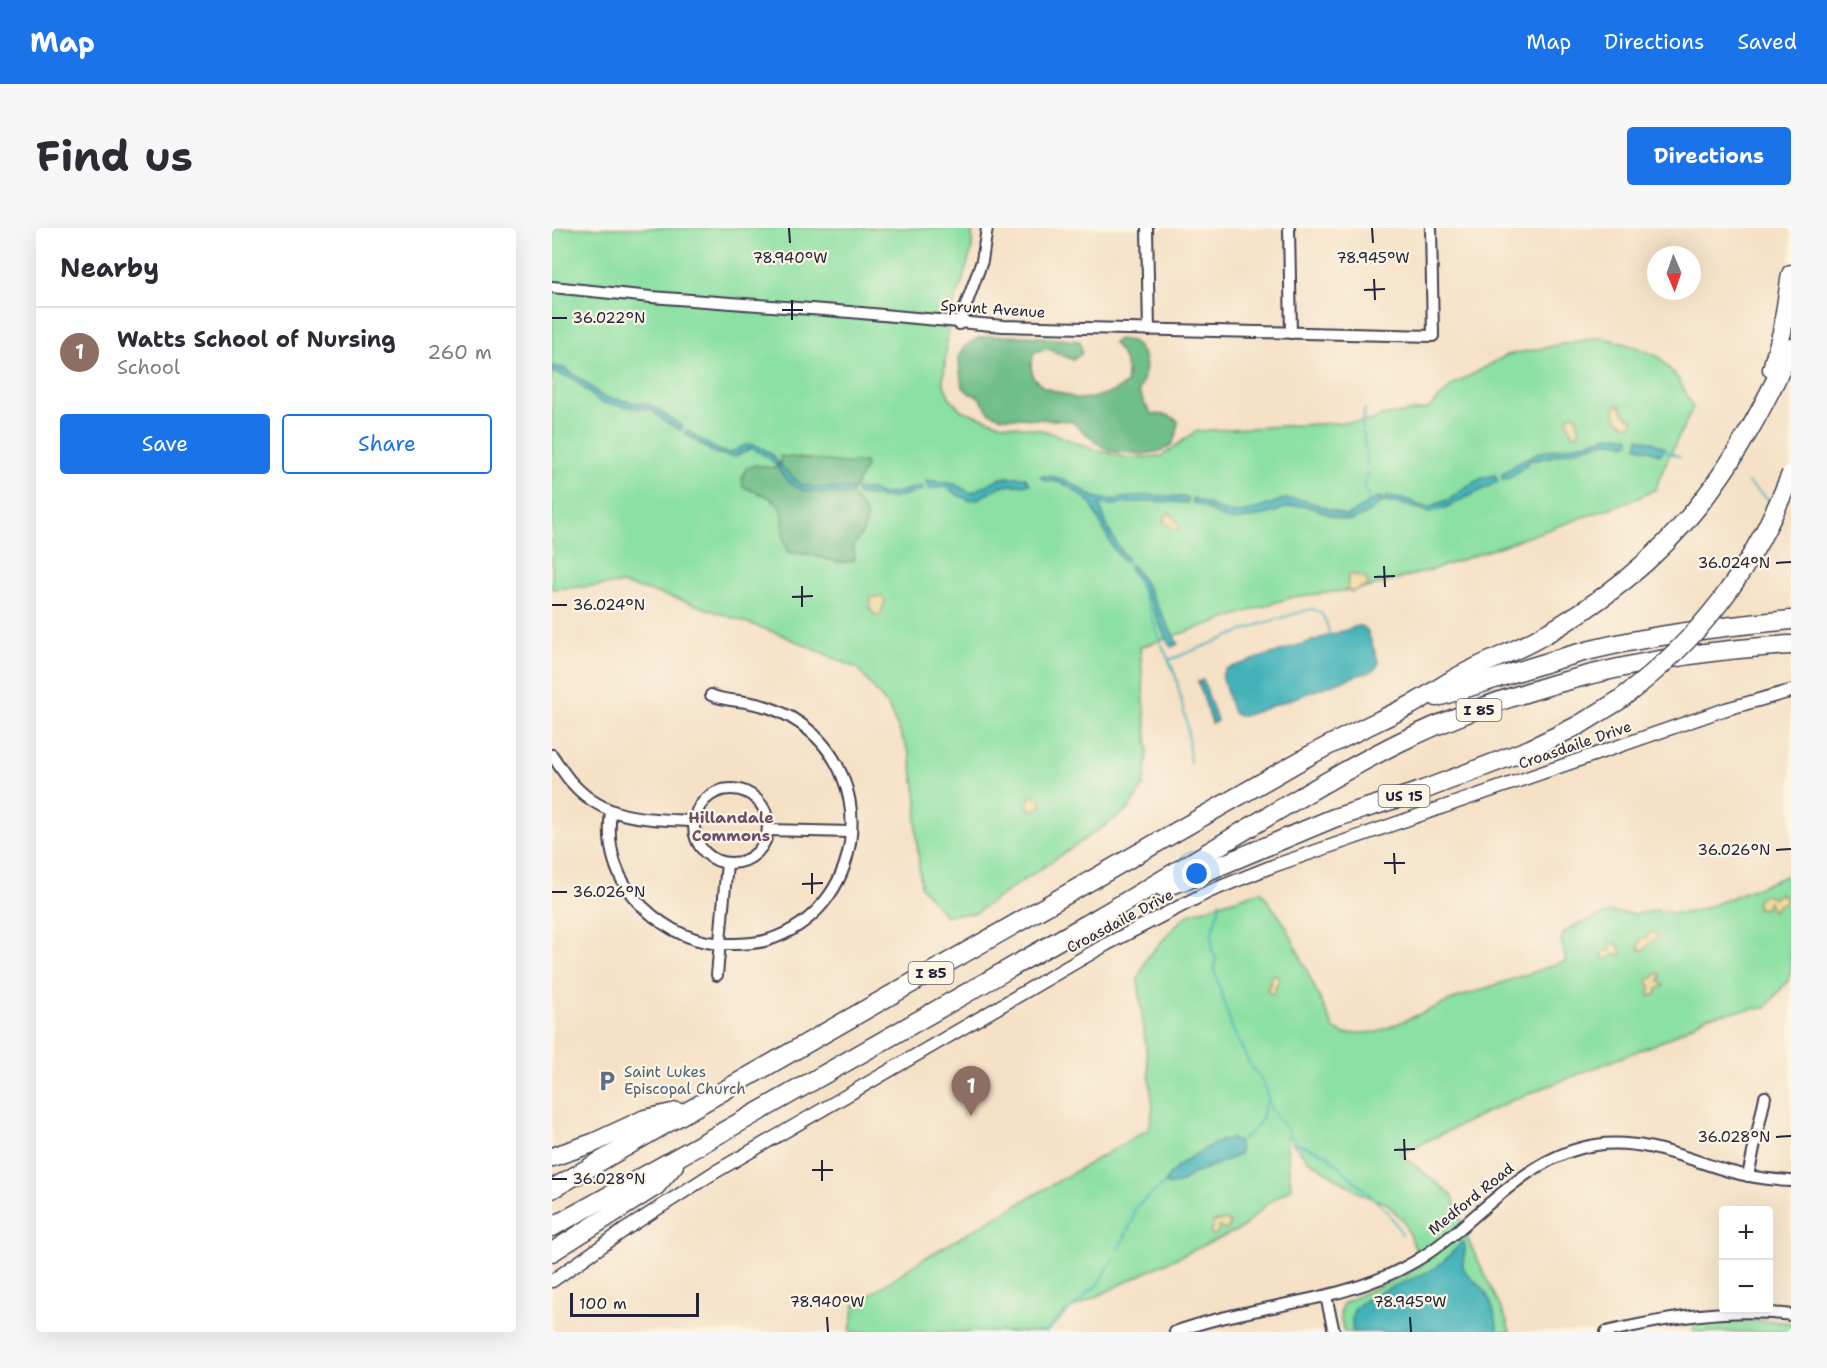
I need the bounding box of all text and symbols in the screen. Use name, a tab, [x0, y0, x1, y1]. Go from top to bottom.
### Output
text: Map	[30, 23, 95, 61]
text: Map	[1526, 28, 1571, 56]
text: Directions	[1604, 28, 1704, 56]
text: Saved	[1737, 28, 1797, 56]
button: Directions	[1627, 127, 1791, 185]
text: Find us	[36, 128, 193, 184]
north arrow	[1647, 246, 1701, 300]
text: 78.940°W	[752, 248, 828, 268]
text: 78.945°W	[1336, 248, 1410, 268]
text: Nearby	[60, 250, 159, 285]
street label: Sprunt Avenue	[940, 295, 1046, 323]
text: 36.022°N	[573, 308, 645, 328]
text: Watts School of Nursing	[117, 325, 396, 354]
text: 1	[75, 339, 84, 365]
text: 260 m	[427, 339, 492, 365]
text: School	[117, 354, 180, 380]
button: Save	[60, 414, 270, 474]
button: Share	[282, 414, 492, 474]
text: 36.024°N	[1698, 553, 1770, 573]
text: 36.024°N	[573, 595, 645, 615]
road number: I 85	[1456, 699, 1502, 721]
street label: Croasdaile Drive	[1516, 716, 1634, 774]
road number: US 15	[1378, 785, 1430, 807]
district label: Hillandale Commons	[688, 807, 774, 846]
text: 36.026°N	[1698, 840, 1770, 860]
your location	[1182, 859, 1211, 888]
text: 36.026°N	[573, 882, 645, 902]
street label: Croasdaile Drive	[1063, 884, 1177, 958]
road number: I 85	[908, 962, 953, 984]
place label: Saint Lukes Episcopal Church	[624, 1062, 746, 1099]
pin: 1	[952, 1066, 990, 1116]
parking icon: Saint Lukes Episcopal Church	[595, 1069, 619, 1093]
text: 36.028°N	[1697, 1127, 1771, 1147]
street label: Medford Road	[1424, 1158, 1518, 1240]
text: 36.028°N	[572, 1169, 646, 1189]
map controls	[1719, 1206, 1773, 1314]
button: +	[1719, 1206, 1773, 1260]
button: −	[1719, 1260, 1773, 1314]
scale bar	[570, 1290, 699, 1318]
text: 78.940°W	[789, 1292, 865, 1312]
text: 78.945°W	[1373, 1292, 1447, 1312]
text: 100 m	[579, 1293, 627, 1314]

